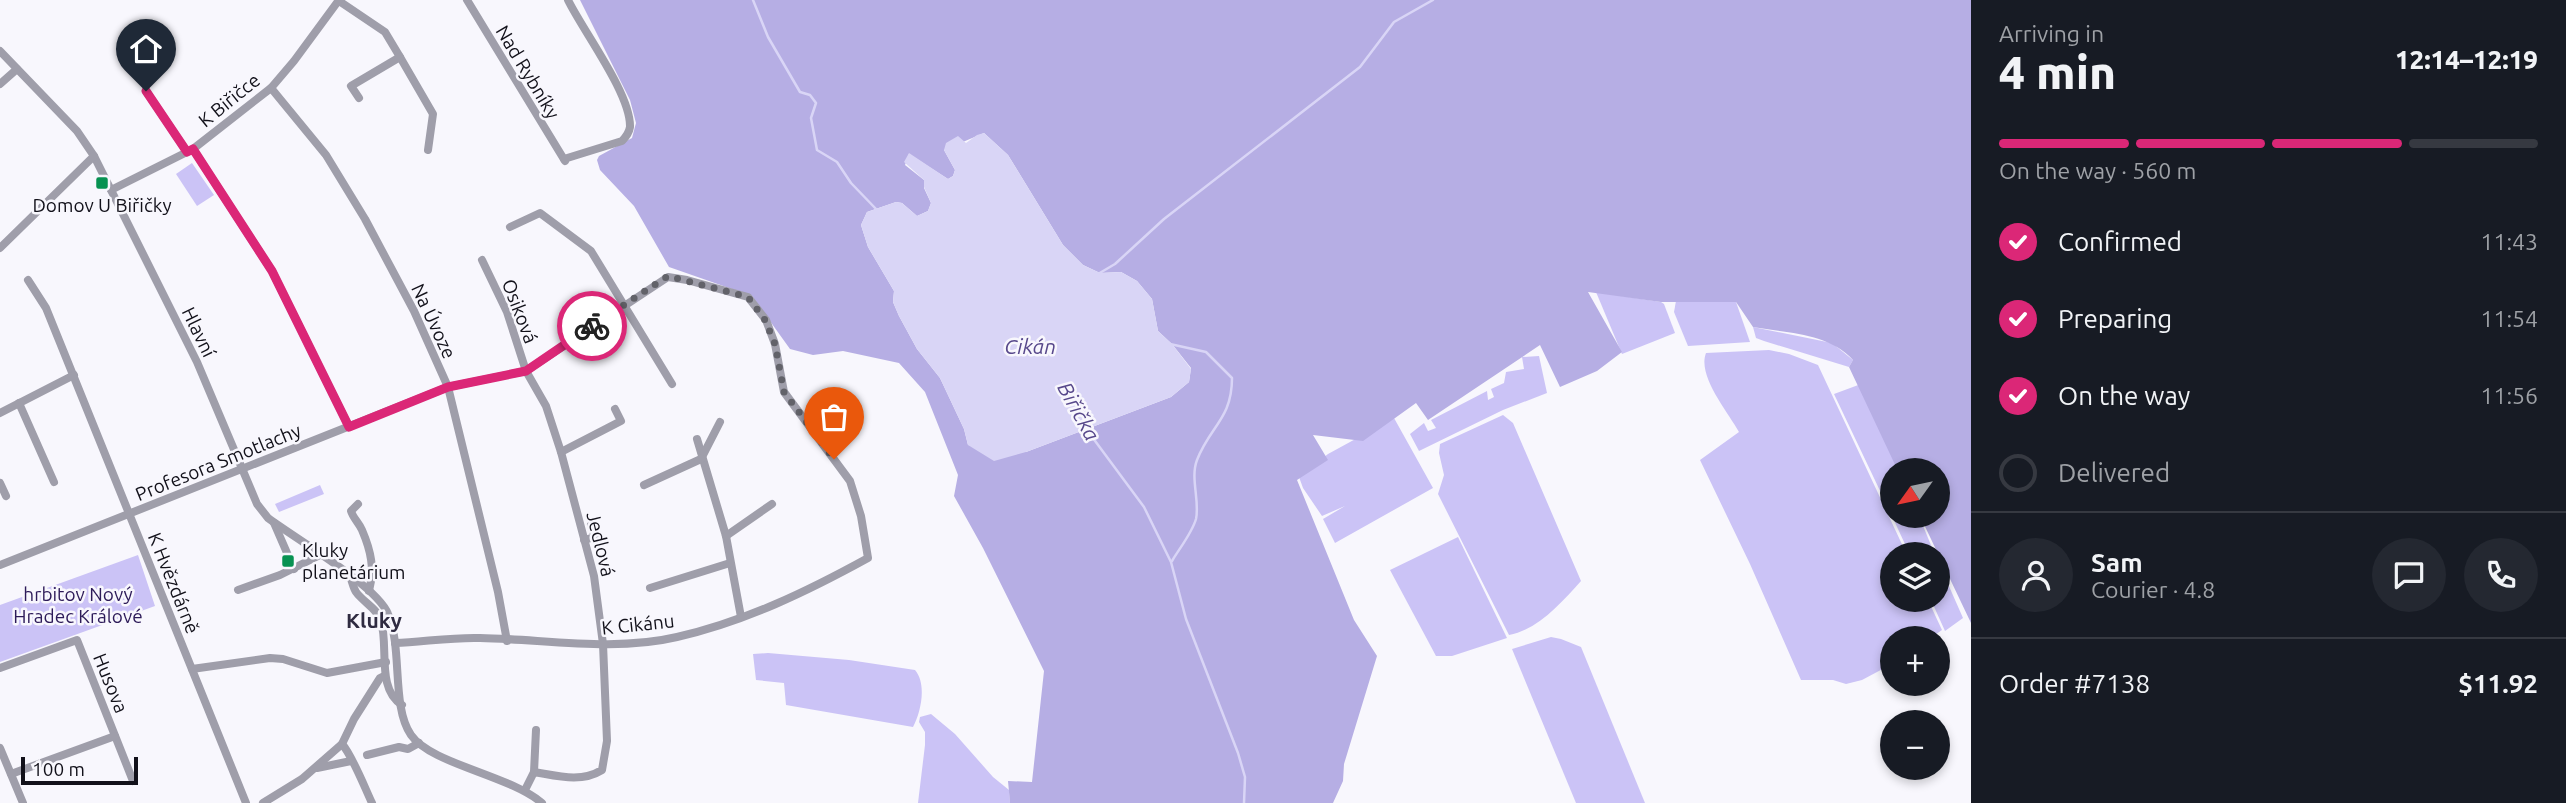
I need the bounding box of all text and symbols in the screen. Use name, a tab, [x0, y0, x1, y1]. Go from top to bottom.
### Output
pin	[116, 19, 176, 91]
street label: Nad Rybníky	[491, 21, 565, 123]
text: Arriving in	[1999, 21, 2104, 46]
icon: home	[127, 30, 165, 68]
text: 12:14–12:19	[2395, 45, 2538, 74]
text: 4 min	[1999, 46, 2116, 98]
street label: K Biřičce	[194, 69, 264, 131]
text: On the way · 560 m	[1999, 158, 2196, 183]
marker: Domov U Biřičky	[94, 175, 110, 191]
place label: Domov U Biřičky	[32, 194, 172, 216]
icon: check	[1999, 223, 2037, 261]
text: Confirmed	[2058, 227, 2182, 256]
text: 11:43	[2480, 229, 2538, 254]
street label: Osiková	[498, 276, 542, 346]
street label: Na Úvoze	[407, 280, 461, 362]
courier	[557, 291, 627, 361]
icon: check	[1999, 300, 2037, 338]
street label: Hlavní	[178, 303, 221, 361]
text: Preparing	[2058, 304, 2172, 333]
text: 11:54	[2480, 306, 2538, 331]
icon: bike	[573, 307, 611, 345]
water label: Cikán	[1004, 334, 1056, 358]
icon: check	[1999, 377, 2037, 415]
water label: Biřička	[1053, 378, 1105, 444]
text: On the way	[2058, 381, 2190, 410]
text: 11:56	[2480, 383, 2538, 408]
pin	[804, 387, 864, 459]
icon: bag	[815, 398, 853, 436]
street label: Profesora Smotlachy	[132, 419, 304, 505]
north arrow	[1880, 458, 1950, 528]
map controls	[1880, 458, 1950, 780]
text: Delivered	[2058, 458, 2170, 487]
street label: Jedlová	[582, 509, 620, 579]
street label: K Hvězdárně	[144, 529, 204, 637]
button: person	[1999, 538, 2073, 612]
button: chat	[2372, 538, 2446, 612]
button: phone	[2464, 538, 2538, 612]
place label: Kluky planetárium	[302, 539, 406, 583]
button: layers	[1880, 542, 1950, 612]
text: Sam	[2091, 548, 2143, 577]
marker: Kluky planetárium	[280, 553, 296, 569]
text: Courier · 4.8	[2091, 577, 2215, 602]
park label: hrbitov Nový Hradec Králové	[13, 583, 143, 627]
district label: Kluky	[346, 608, 402, 632]
street label: K Cikánu	[600, 609, 676, 639]
button: +	[1880, 626, 1950, 696]
street label: Husova	[89, 650, 133, 716]
text: Order #7138	[1999, 669, 2150, 698]
text: $11.92	[2458, 669, 2538, 698]
button: −	[1880, 710, 1950, 780]
scale bar	[21, 754, 138, 786]
text: 100 m	[32, 758, 85, 780]

